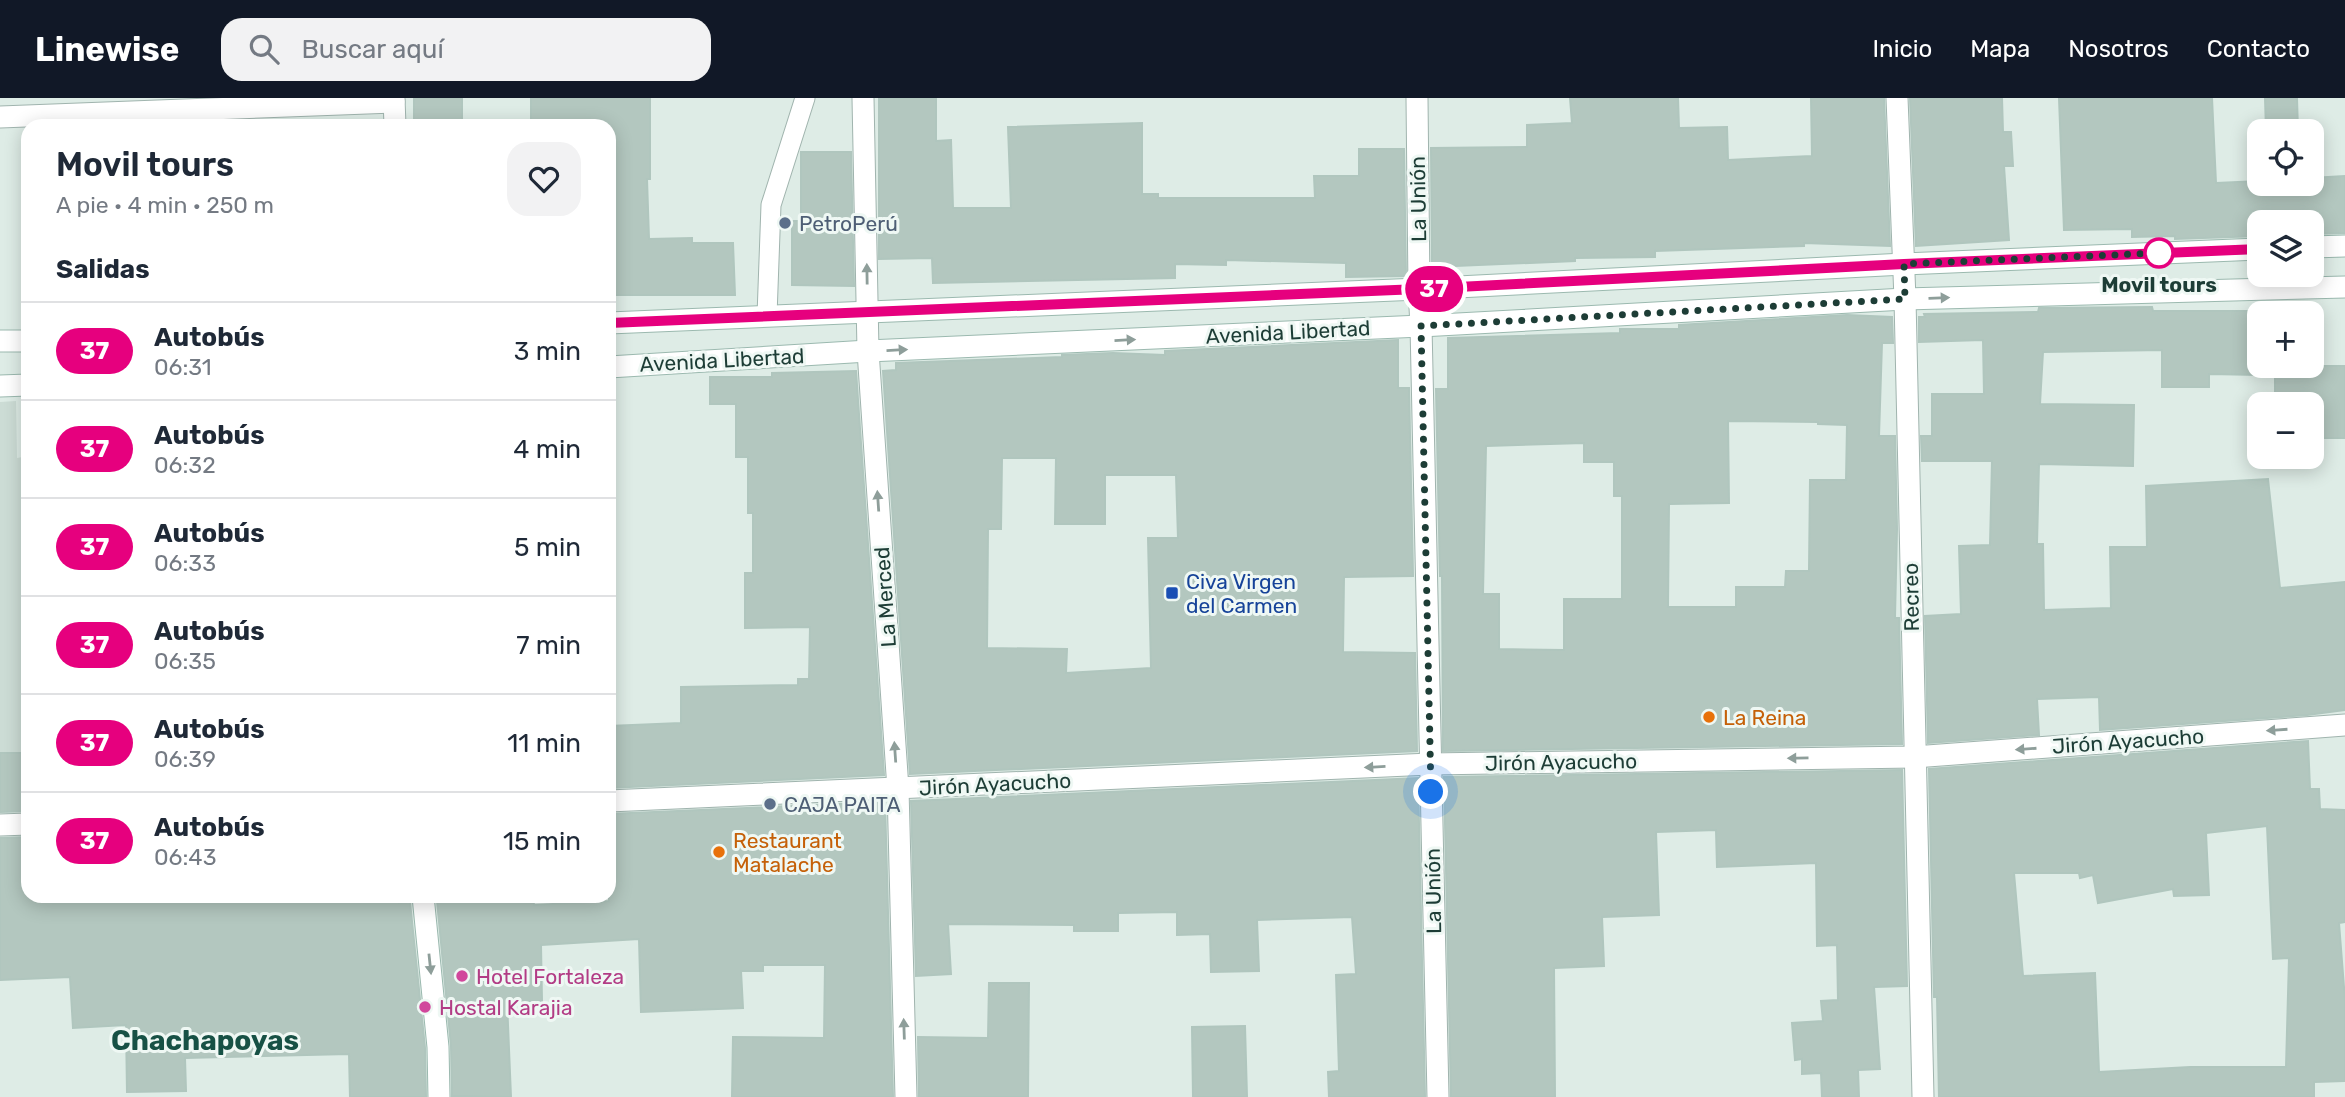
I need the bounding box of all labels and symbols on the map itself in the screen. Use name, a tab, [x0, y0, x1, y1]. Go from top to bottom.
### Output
street label: La Unión	[1405, 156, 1431, 242]
place label: PetroPerú	[799, 211, 898, 236]
marker: PetroPerú	[777, 215, 793, 231]
marker: Movil tours	[2144, 238, 2174, 268]
one-way arrow	[861, 263, 872, 285]
line badge: 37	[1402, 266, 1466, 312]
place label: Movil tours	[2101, 272, 2217, 297]
one-way arrow	[1928, 293, 1950, 304]
street label: Avenida Libertad	[1205, 315, 1371, 349]
one-way arrow	[1114, 334, 1136, 345]
street label: Avenida Libertad	[639, 343, 805, 377]
one-way arrow	[887, 344, 909, 355]
one-way arrow	[873, 490, 884, 512]
street label: La Merced	[869, 546, 901, 648]
street label: Recreo	[1898, 562, 1924, 632]
place label: Civa Virgen del Carmen	[1186, 569, 1297, 618]
marker: Civa Virgen del Carmen	[1164, 585, 1180, 601]
place label: La Reina	[1723, 705, 1806, 730]
marker: La Reina	[1701, 709, 1717, 725]
street label: Jirón Ayacucho	[2051, 723, 2205, 759]
one-way arrow	[2266, 725, 2288, 736]
one-way arrow	[890, 741, 901, 763]
one-way arrow	[2014, 743, 2036, 754]
street label: Jirón Ayacucho	[1485, 748, 1637, 776]
one-way arrow	[1787, 753, 1809, 764]
one-way arrow	[1364, 761, 1386, 772]
street label: Jirón Ayacucho	[918, 768, 1072, 800]
your location	[1413, 774, 1448, 809]
place label: CAJA PAITA	[784, 792, 901, 817]
marker: CAJA PAITA	[762, 796, 778, 812]
place label: Restaurant Matalache	[733, 828, 842, 877]
marker: Restaurant Matalache	[711, 844, 727, 860]
street label: La Unión	[1420, 848, 1446, 934]
one-way arrow	[425, 953, 436, 975]
place label: Hotel Fortaleza	[476, 964, 624, 989]
marker: Hotel Fortaleza	[454, 968, 470, 984]
place label: Hostal Karajia	[439, 995, 572, 1020]
marker: Hostal Karajia	[417, 999, 433, 1015]
one-way arrow	[899, 1018, 910, 1040]
district label: Chachapoyas	[111, 1024, 299, 1057]

